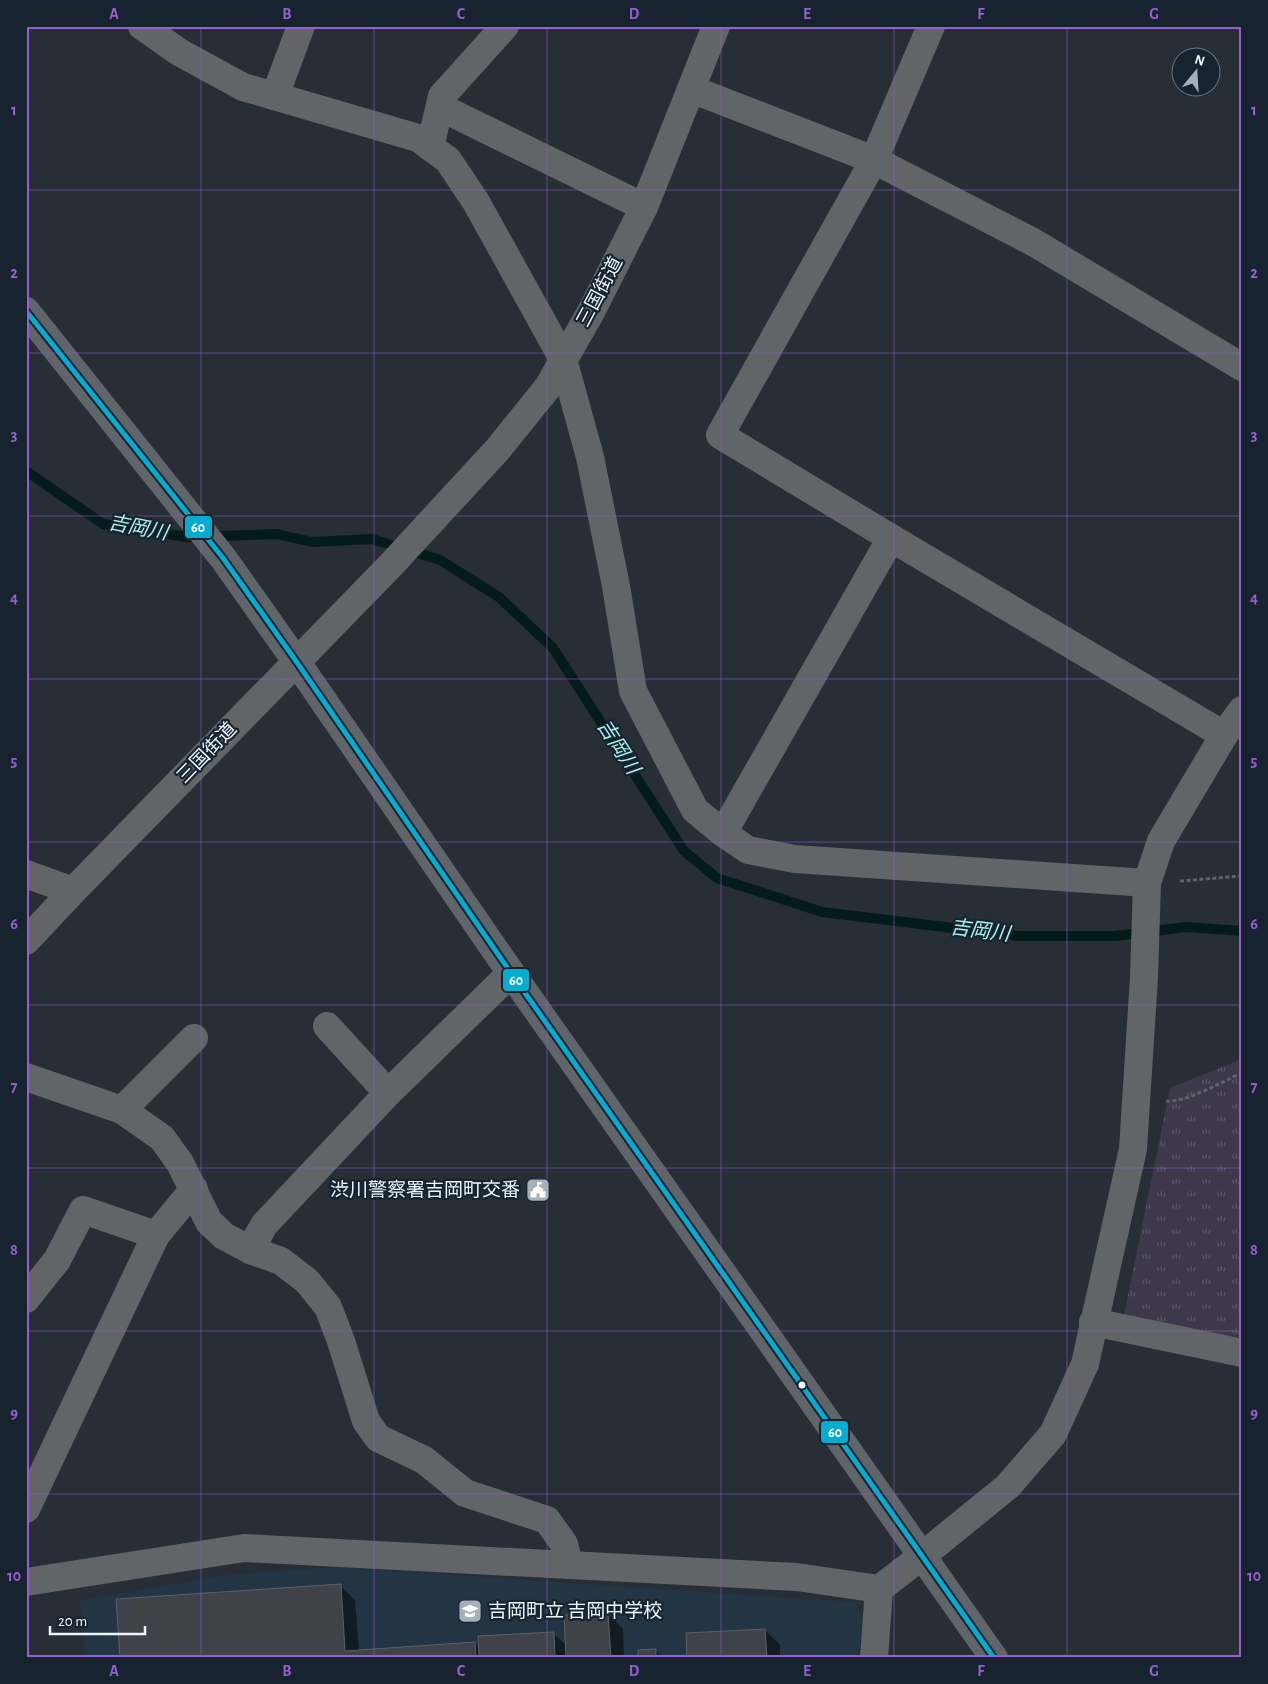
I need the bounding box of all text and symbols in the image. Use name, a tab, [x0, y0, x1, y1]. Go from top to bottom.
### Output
text: A	[109, 6, 119, 22]
text: B	[282, 6, 292, 22]
text: C	[457, 6, 466, 22]
text: D	[629, 6, 640, 22]
text: E	[803, 6, 811, 22]
text: F	[977, 6, 985, 22]
text: G	[1149, 6, 1159, 22]
north arrow	[1170, 48, 1220, 98]
text: N	[1193, 52, 1207, 69]
text: 1	[11, 102, 17, 118]
text: 1	[1251, 102, 1257, 118]
street label: 三国街道	[573, 254, 626, 330]
text: 2	[10, 265, 18, 281]
text: 2	[1250, 265, 1258, 281]
text: 3	[11, 427, 18, 443]
text: 3	[1251, 427, 1258, 443]
water label: 吉岡川	[107, 511, 172, 544]
line badge: 60	[184, 515, 213, 539]
text: 60	[191, 521, 205, 535]
text: 4	[10, 590, 18, 606]
text: 4	[1250, 590, 1258, 606]
water label: 吉岡川	[593, 716, 645, 779]
street label: 三国街道	[173, 718, 240, 787]
text: 5	[11, 753, 18, 769]
text: 5	[1251, 753, 1258, 769]
text: 6	[10, 916, 18, 932]
water label: 吉岡川	[949, 916, 1013, 945]
text: 6	[1250, 916, 1258, 932]
line badge: 60	[502, 968, 530, 992]
text: 60	[509, 974, 523, 988]
text: 7	[11, 1079, 18, 1095]
text: 7	[1251, 1079, 1258, 1095]
public building icon: 渋川警察署吉岡町交番	[525, 1177, 551, 1203]
place label: 渋川警察署吉岡町交番	[330, 1179, 520, 1200]
text: 8	[10, 1242, 18, 1258]
text: 8	[1250, 1242, 1258, 1258]
unlabelled marker	[797, 1380, 807, 1390]
text: 9	[10, 1405, 18, 1421]
text: 9	[1250, 1405, 1258, 1421]
line badge: 60	[820, 1420, 849, 1444]
text: 60	[828, 1426, 842, 1440]
text: 10	[7, 1568, 21, 1584]
text: 10	[1247, 1568, 1261, 1584]
school or university icon: 吉岡町立 吉岡中学校	[457, 1598, 483, 1624]
place label: 吉岡町立 吉岡中学校	[488, 1600, 662, 1621]
scale bar	[50, 1604, 145, 1636]
text: 20 m	[58, 1614, 87, 1629]
text: A	[109, 1663, 119, 1679]
text: B	[282, 1663, 292, 1679]
text: C	[457, 1663, 466, 1679]
text: D	[629, 1663, 640, 1679]
text: E	[803, 1663, 811, 1679]
text: F	[977, 1663, 985, 1679]
text: G	[1149, 1663, 1159, 1679]

